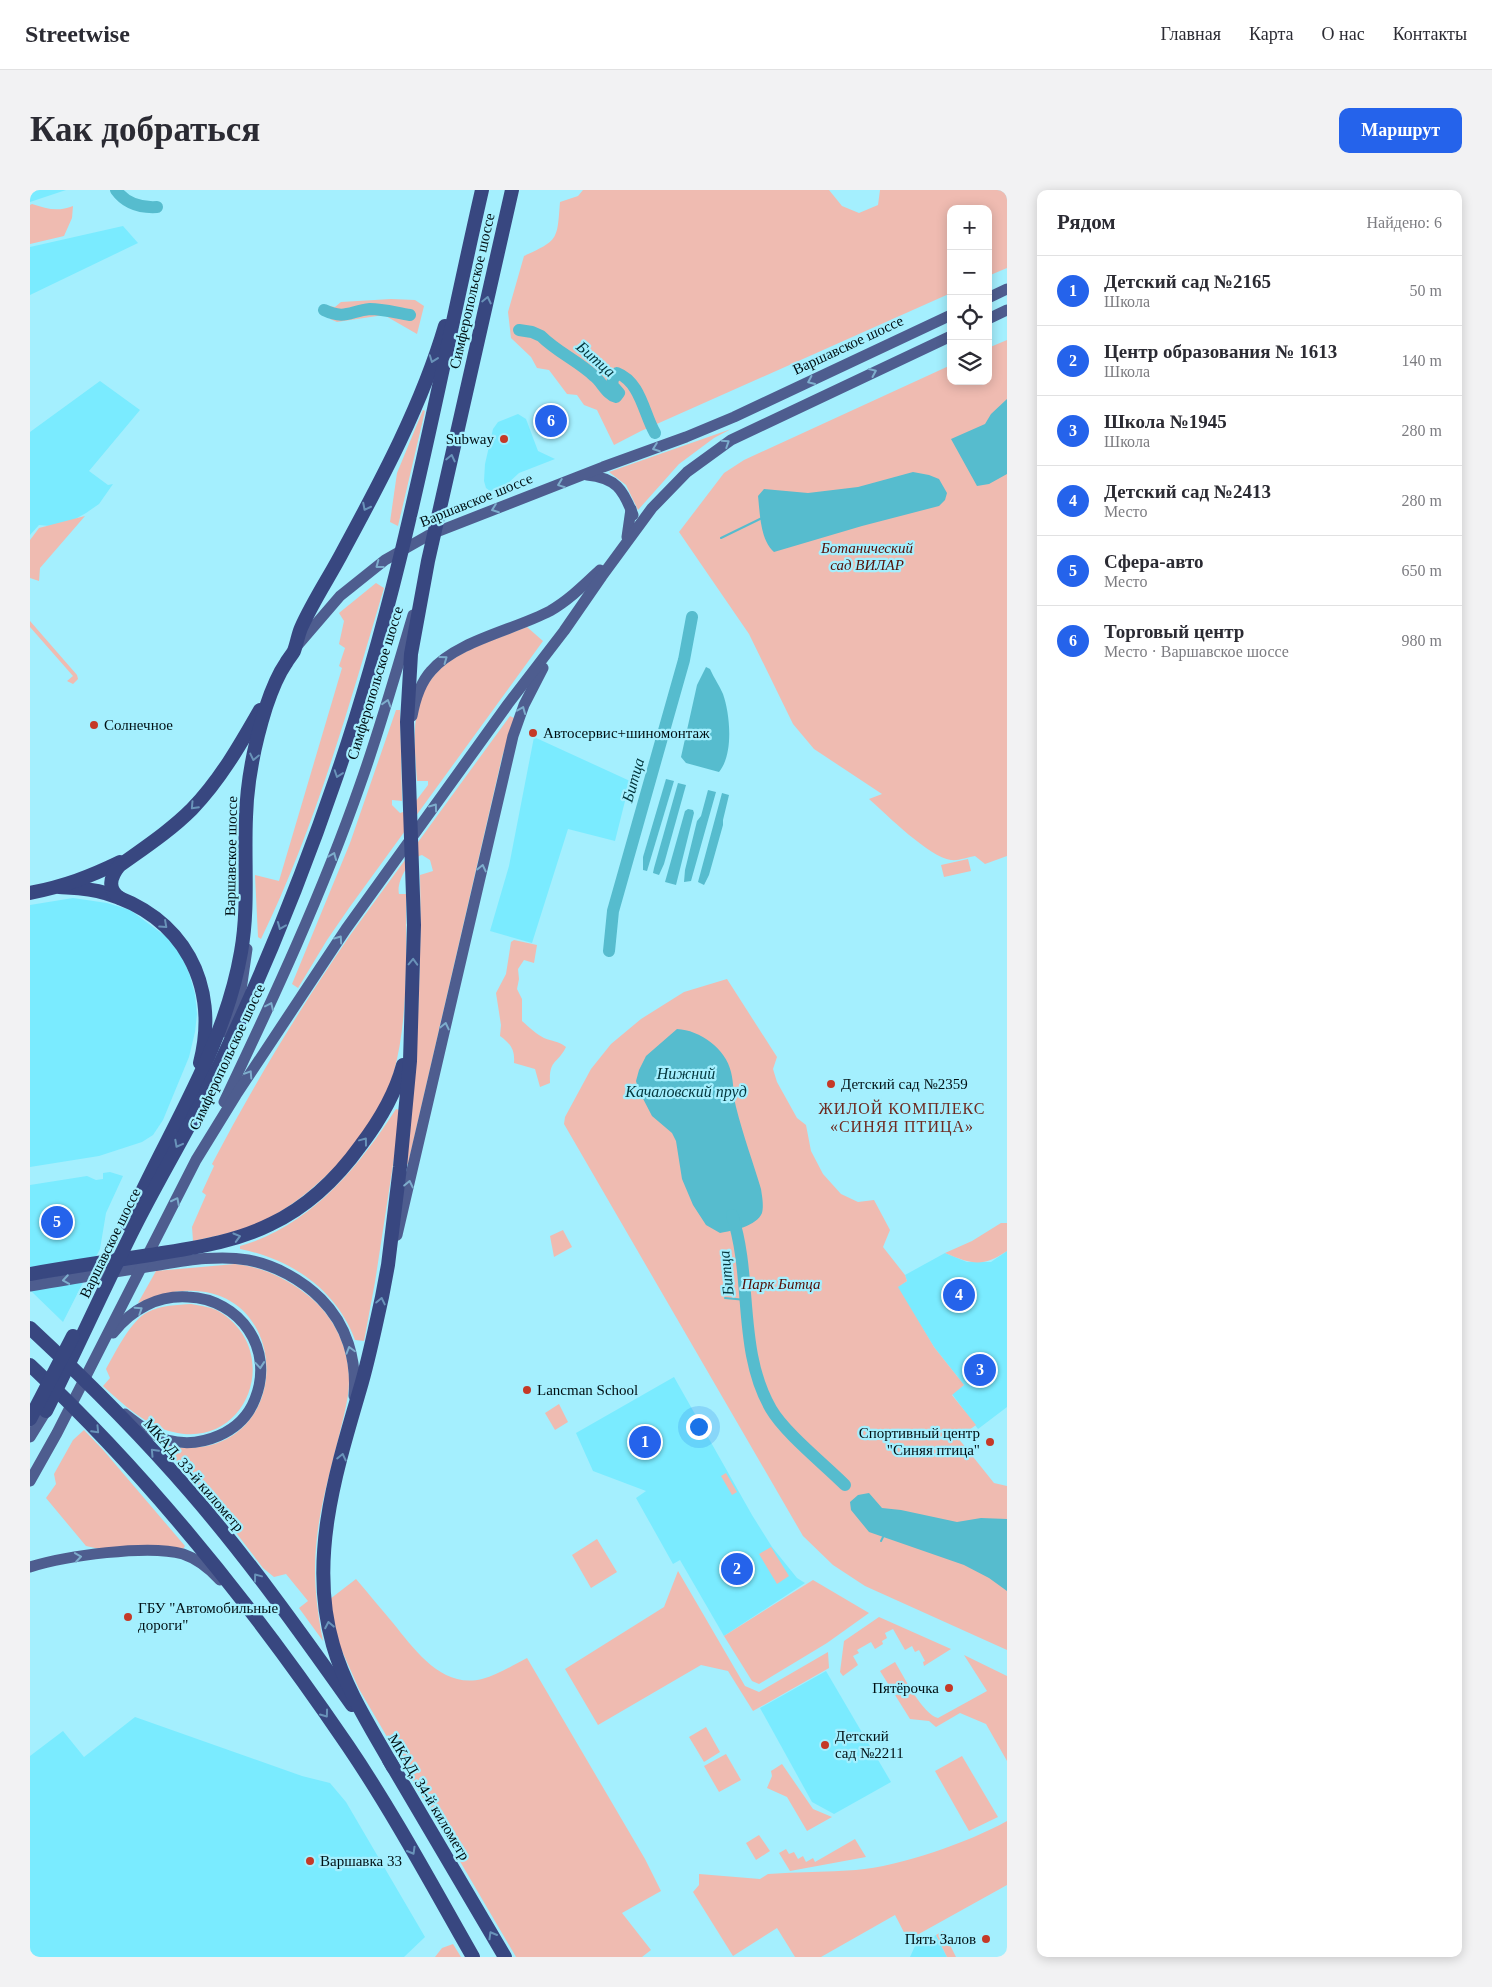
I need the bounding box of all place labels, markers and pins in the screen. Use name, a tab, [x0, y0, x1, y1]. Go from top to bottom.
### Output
pin: 6	[535, 402, 567, 440]
place label: Subway	[446, 431, 494, 447]
marker: Subway	[498, 433, 510, 445]
place label: Солнечное	[104, 717, 173, 733]
marker: Солнечное	[88, 719, 100, 731]
place label: Автосервис+шиномонтаж	[543, 725, 710, 741]
marker: Автосервис+шиномонтаж	[527, 727, 539, 739]
place label: Детский сад №2359	[841, 1076, 968, 1092]
marker: Детский сад №2359	[825, 1078, 837, 1090]
pin: 5	[41, 1203, 73, 1241]
pin: 4	[943, 1276, 975, 1314]
pin: 3	[964, 1351, 996, 1389]
place label: Lancman School	[537, 1382, 638, 1398]
marker: Lancman School	[521, 1384, 533, 1396]
pin: 1	[629, 1423, 661, 1461]
place label: Спортивный центр "Синяя птица"	[859, 1425, 980, 1458]
marker: Спортивный центр "Синяя птица"	[984, 1436, 996, 1448]
pin: 2	[721, 1550, 753, 1588]
place label: ГБУ "Автомобильные дороги"	[138, 1600, 278, 1633]
marker: ГБУ "Автомобильные дороги"	[122, 1611, 134, 1623]
place label: Пятёрочка	[872, 1680, 939, 1696]
marker: Пятёрочка	[943, 1682, 955, 1694]
place label: Детский сад №2211	[835, 1728, 904, 1761]
marker: Детский сад №2211	[819, 1739, 831, 1751]
place label: Варшавка 33	[320, 1853, 402, 1869]
marker: Варшавка 33	[304, 1855, 316, 1867]
place label: Пять Залов	[905, 1931, 976, 1947]
marker: Пять Залов	[980, 1933, 992, 1945]

